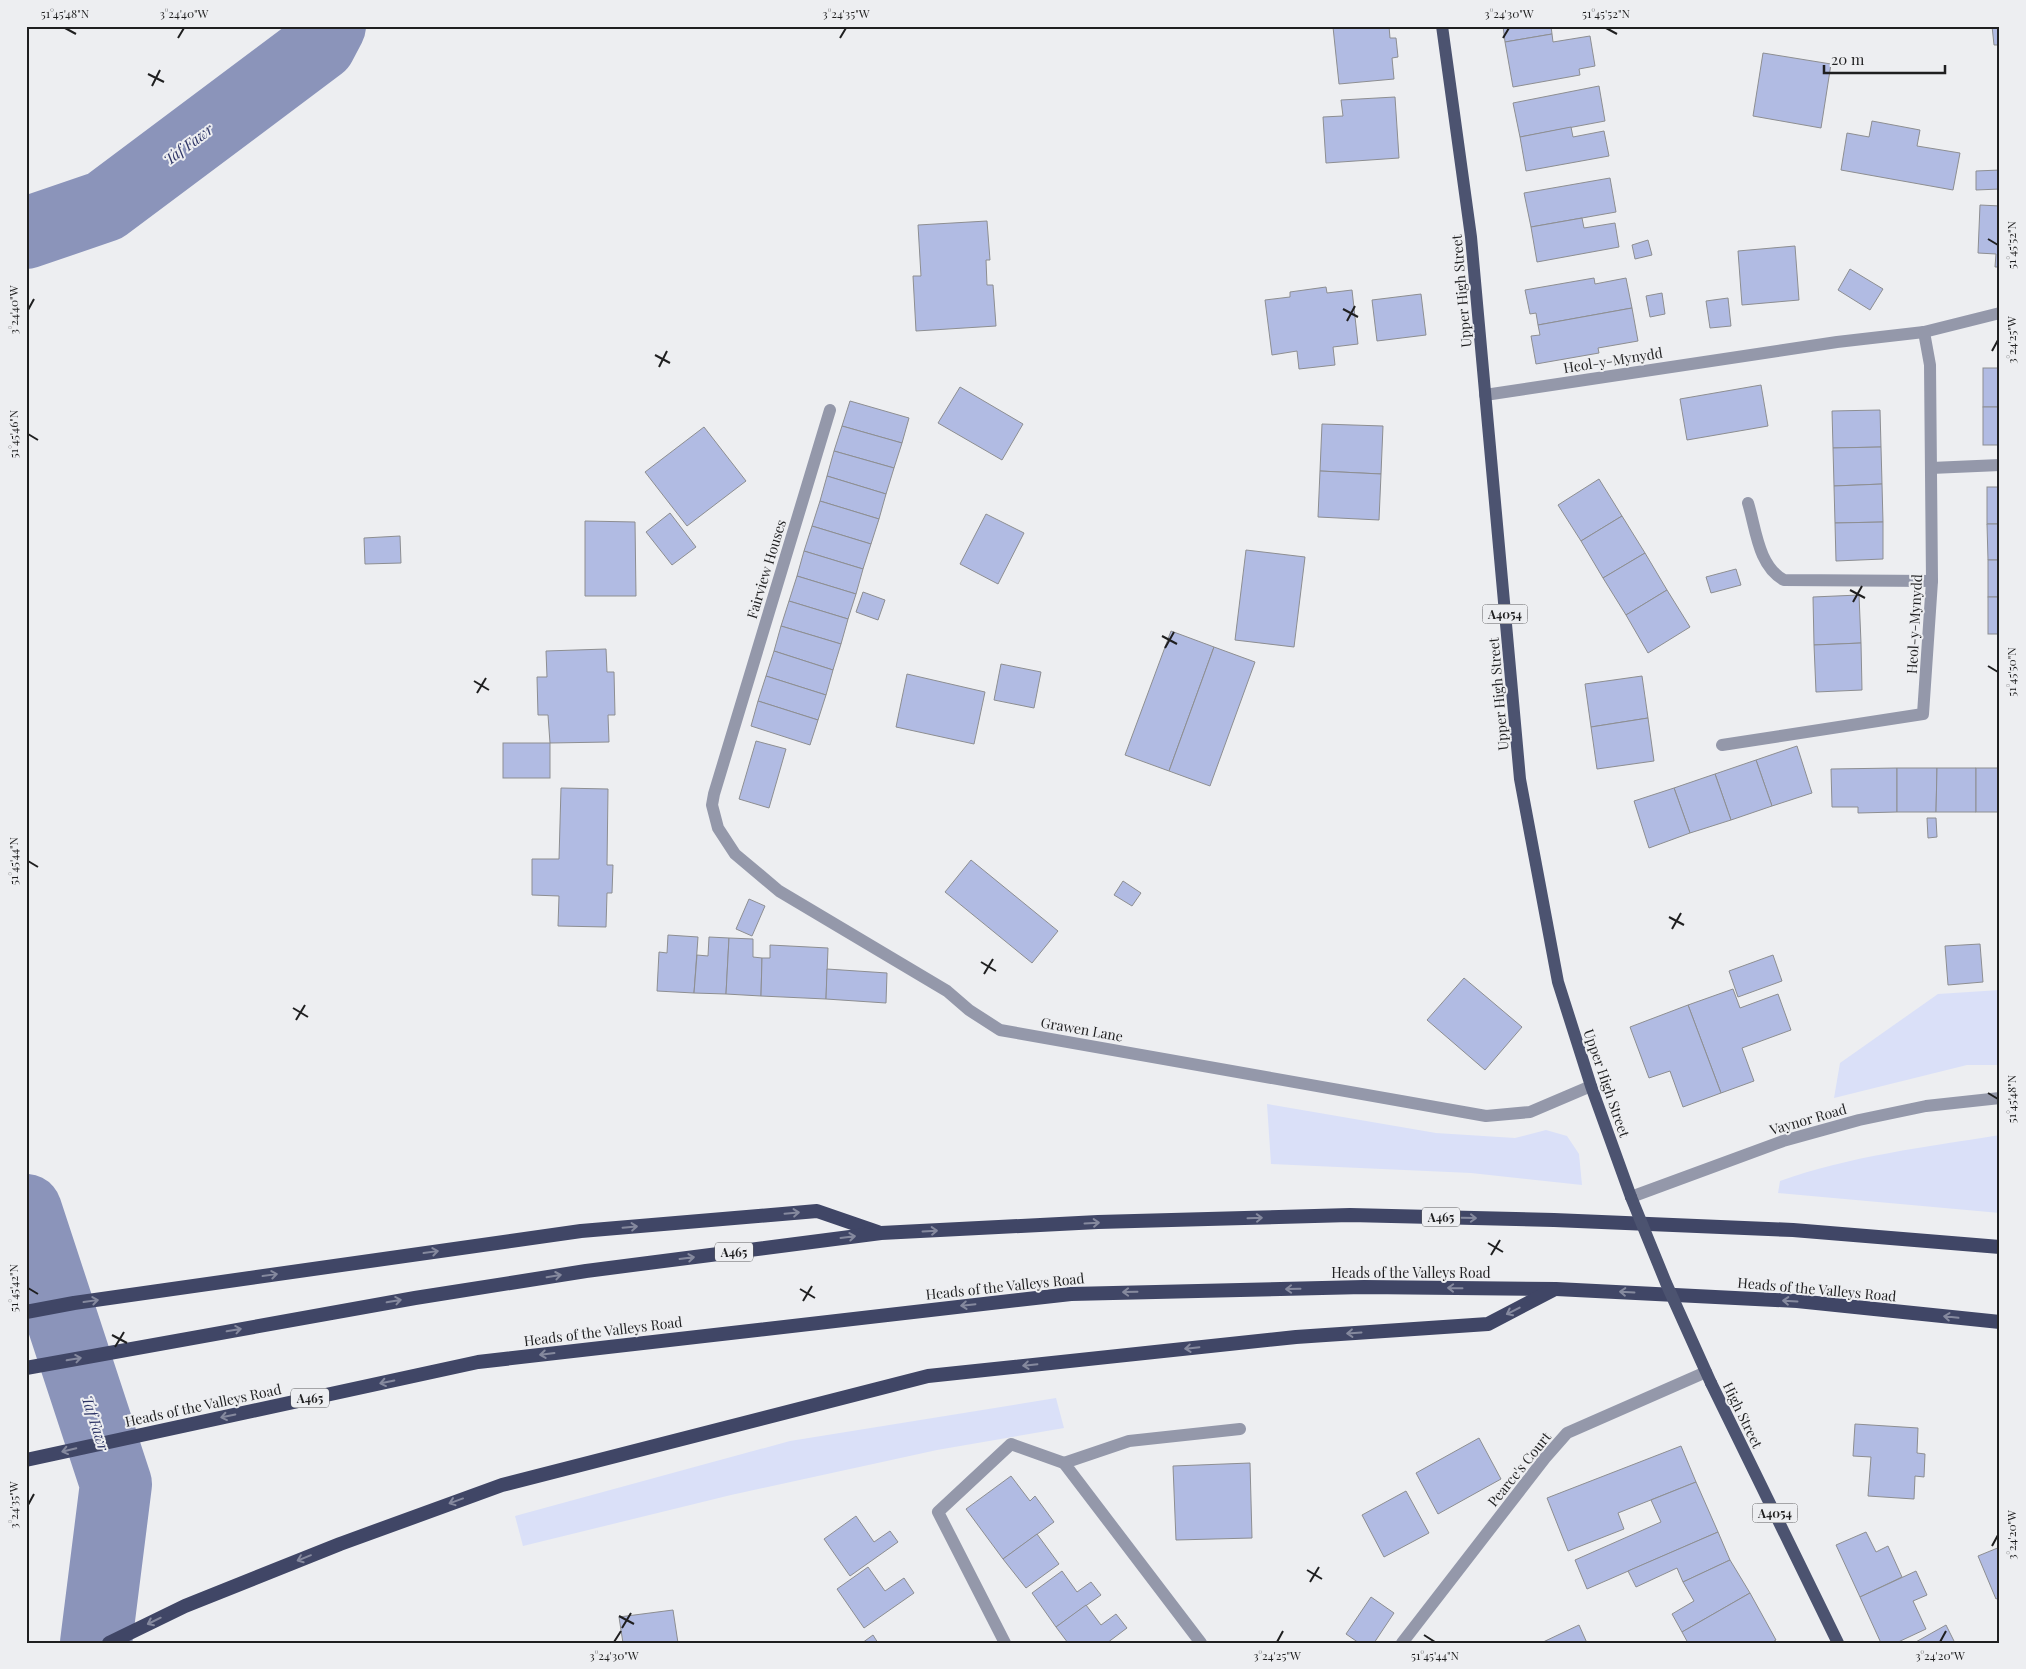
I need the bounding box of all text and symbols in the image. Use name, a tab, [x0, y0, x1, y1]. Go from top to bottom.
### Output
text: 51°45'48"N	[41, 5, 90, 21]
text: 3°24'40"W	[160, 5, 209, 21]
text: 3°24'35"W	[822, 5, 870, 21]
text: 3°24'30"W	[1484, 5, 1534, 21]
text: 51°45'52"N	[1582, 5, 1631, 21]
scale bar	[1824, 42, 1945, 74]
text: 20 m	[1831, 49, 1865, 69]
water label: Taf Fawr	[159, 119, 217, 169]
text: 51°45'52"N	[2003, 220, 2019, 269]
street label: Upper High Street	[1446, 233, 1475, 348]
text: 3°24'40"W	[5, 285, 21, 334]
text: 3°24'25"W	[2003, 316, 2019, 364]
street label: Heol-y-Mynydd	[1562, 343, 1664, 377]
text: 51°45'46"N	[5, 409, 21, 458]
street label: Fairview Houses	[742, 517, 790, 621]
street label: Heol-y-Mynydd	[1902, 573, 1926, 675]
road number: A4054	[1482, 604, 1528, 624]
street label: Upper High Street	[1483, 636, 1512, 751]
text: 51°45'50"N	[2003, 647, 2019, 697]
text: 51°45'44"N	[5, 836, 21, 885]
street label: Grawen Lane	[1039, 1012, 1125, 1046]
street label: Upper High Street	[1580, 1026, 1635, 1141]
text: 51°45'48"N	[2003, 1074, 2019, 1123]
street label: Vaynor Road	[1766, 1099, 1849, 1139]
road number: A465	[1422, 1208, 1460, 1226]
one-way arrow	[784, 1209, 800, 1218]
one-way arrow	[1246, 1213, 1262, 1223]
one-way arrow	[1461, 1213, 1477, 1223]
one-way arrow	[1084, 1218, 1100, 1227]
one-way arrow	[622, 1222, 638, 1231]
one-way arrow	[922, 1226, 938, 1235]
one-way arrow	[840, 1232, 856, 1242]
road number: A465	[715, 1242, 753, 1262]
one-way arrow	[422, 1247, 438, 1257]
one-way arrow	[678, 1253, 694, 1263]
text: 51°45'42"N	[5, 1263, 21, 1312]
street label: Heads of the Valleys Road	[1331, 1263, 1491, 1282]
street label: Heads of the Valleys Road	[925, 1268, 1085, 1304]
one-way arrow	[261, 1270, 277, 1280]
one-way arrow	[546, 1271, 562, 1281]
street label: Heads of the Valleys Road	[1737, 1273, 1897, 1305]
one-way arrow	[1447, 1283, 1464, 1293]
one-way arrow	[1285, 1284, 1301, 1293]
one-way arrow	[1122, 1287, 1138, 1297]
one-way arrow	[1620, 1288, 1636, 1297]
one-way arrow	[83, 1295, 99, 1305]
one-way arrow	[386, 1296, 402, 1306]
one-way arrow	[1782, 1296, 1798, 1305]
one-way arrow	[961, 1300, 977, 1310]
one-way arrow	[1506, 1307, 1521, 1316]
street label: Heads of the Valleys Road	[523, 1312, 683, 1350]
one-way arrow	[1944, 1312, 1960, 1322]
one-way arrow	[226, 1325, 242, 1335]
one-way arrow	[1346, 1328, 1362, 1338]
one-way arrow	[1184, 1343, 1200, 1353]
one-way arrow	[539, 1349, 555, 1359]
one-way arrow	[66, 1354, 82, 1364]
one-way arrow	[1023, 1360, 1039, 1370]
one-way arrow	[380, 1378, 396, 1387]
street label: Heads of the Valleys Road	[123, 1379, 283, 1431]
street label: High Street	[1719, 1379, 1768, 1452]
road number: A465	[291, 1389, 329, 1408]
water label: Taf Fawr	[78, 1393, 114, 1454]
one-way arrow	[221, 1412, 237, 1421]
street label: Pearce's Court	[1483, 1427, 1556, 1510]
one-way arrow	[62, 1446, 78, 1455]
text: 3°24'35"W	[5, 1481, 21, 1529]
one-way arrow	[449, 1497, 464, 1506]
road number: A4054	[1752, 1504, 1798, 1522]
text: 3°24'20"W	[2003, 1510, 2019, 1560]
one-way arrow	[296, 1554, 312, 1563]
one-way arrow	[147, 1617, 162, 1626]
text: 3°24'30"W	[589, 1647, 639, 1663]
text: 3°24'25"W	[1253, 1647, 1301, 1663]
text: 51°45'44"N	[1411, 1647, 1460, 1663]
text: 3°24'20"W	[1915, 1647, 1965, 1663]

